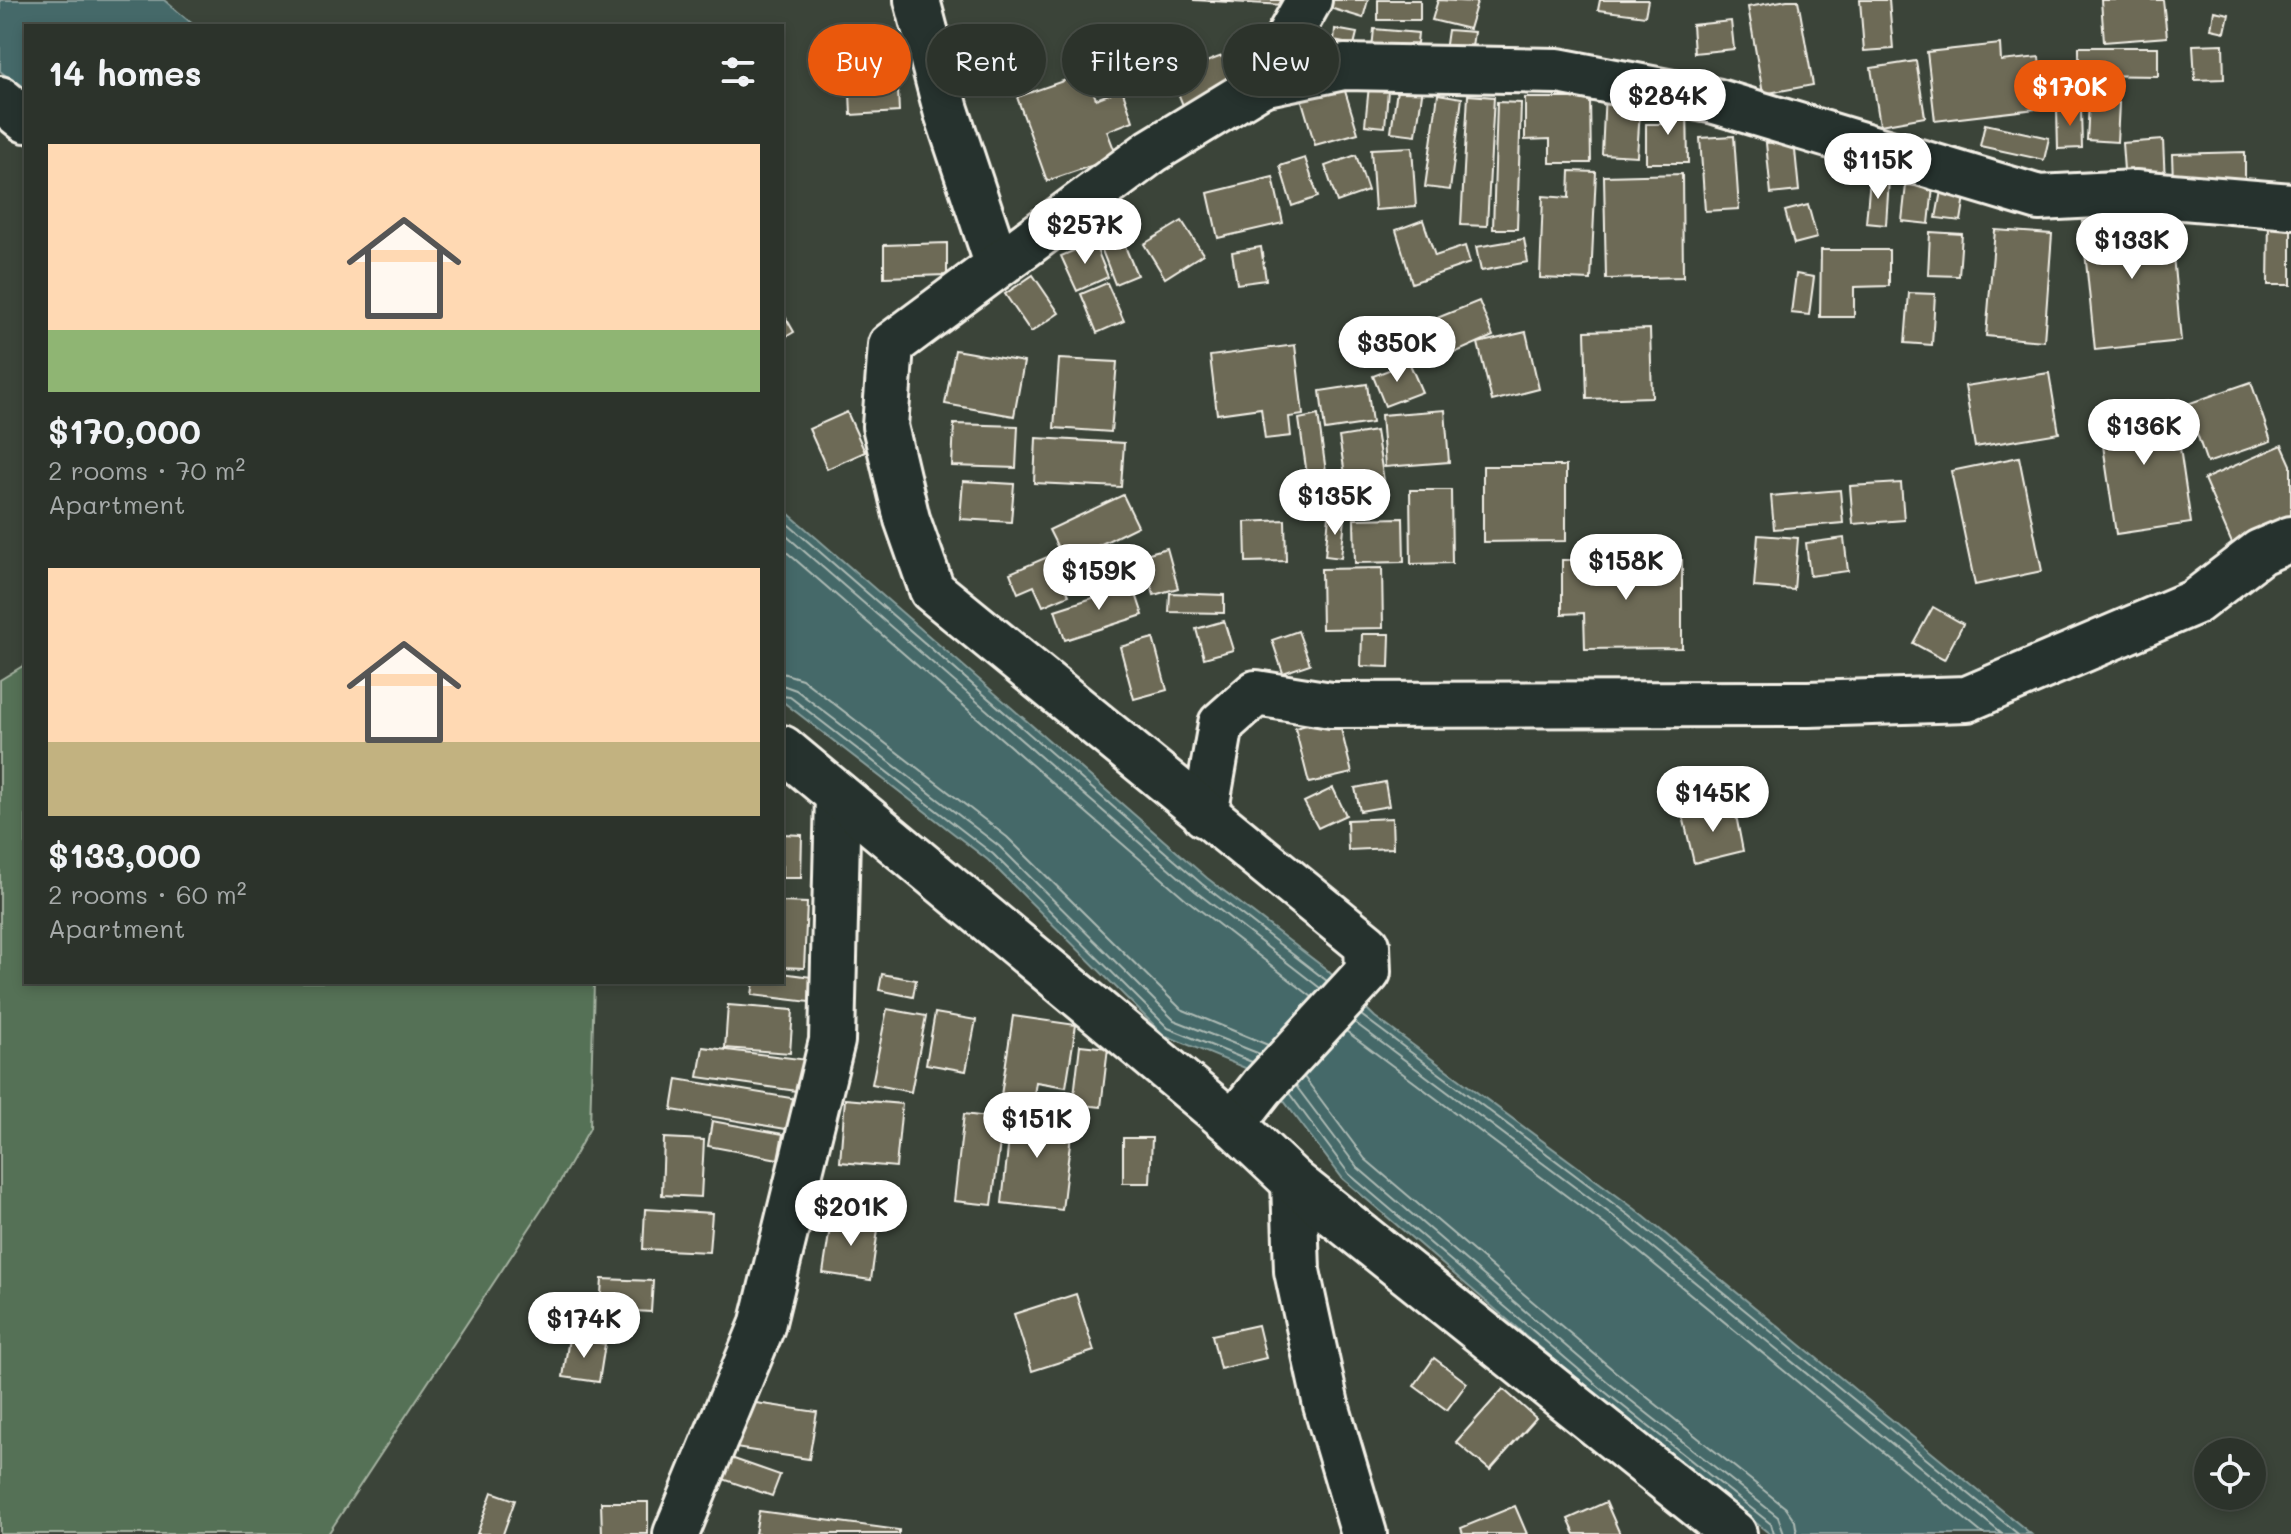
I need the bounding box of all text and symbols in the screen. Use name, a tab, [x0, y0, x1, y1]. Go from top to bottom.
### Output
chip: Buy	[808, 24, 911, 96]
chip: Rent	[927, 24, 1046, 96]
chip: Filters	[1062, 24, 1207, 96]
chip: New	[1223, 24, 1339, 96]
text: 14 homes	[48, 50, 202, 95]
icon: filters	[716, 50, 760, 94]
pin: $170K	[2014, 60, 2126, 128]
pin: $284K	[1612, 69, 1724, 137]
text: $170K	[2032, 69, 2108, 103]
text: $284K	[1628, 78, 1708, 112]
pin: $115K	[1822, 133, 1934, 201]
text: $115K	[1842, 142, 1914, 176]
icon: home	[332, 196, 476, 340]
pin: $257K	[1029, 198, 1141, 266]
text: $257K	[1046, 207, 1124, 241]
pin: $133K	[2076, 213, 2188, 281]
text: $133K	[2094, 222, 2170, 256]
pin: $350K	[1341, 316, 1453, 384]
text: $350K	[1357, 325, 1437, 359]
pin: $136K	[2088, 399, 2200, 467]
text: $170,000	[48, 408, 201, 453]
text: $136K	[2106, 408, 2182, 442]
text: 2 rooms · 70 m²	[48, 453, 245, 487]
pin: $135K	[1279, 469, 1391, 537]
text: $135K	[1297, 478, 1373, 512]
text: Apartment	[48, 487, 185, 521]
pin: $158K	[1570, 534, 1682, 602]
text: $158K	[1588, 543, 1664, 577]
pin: $159K	[1043, 544, 1155, 612]
text: $159K	[1061, 553, 1137, 587]
icon: home	[332, 620, 476, 764]
pin: $145K	[1657, 766, 1769, 834]
text: $145K	[1675, 775, 1751, 809]
text: $133,000	[48, 832, 201, 877]
text: 2 rooms · 60 m²	[48, 877, 247, 911]
text: Apartment	[48, 911, 185, 945]
pin: $151K	[981, 1092, 1093, 1160]
text: $151K	[1001, 1101, 1073, 1135]
pin: $201K	[795, 1180, 907, 1248]
text: $201K	[813, 1189, 889, 1223]
pin: $174K	[528, 1292, 640, 1360]
text: $174K	[546, 1301, 622, 1335]
map controls	[2194, 1438, 2266, 1510]
button: locate	[2194, 1438, 2266, 1510]

